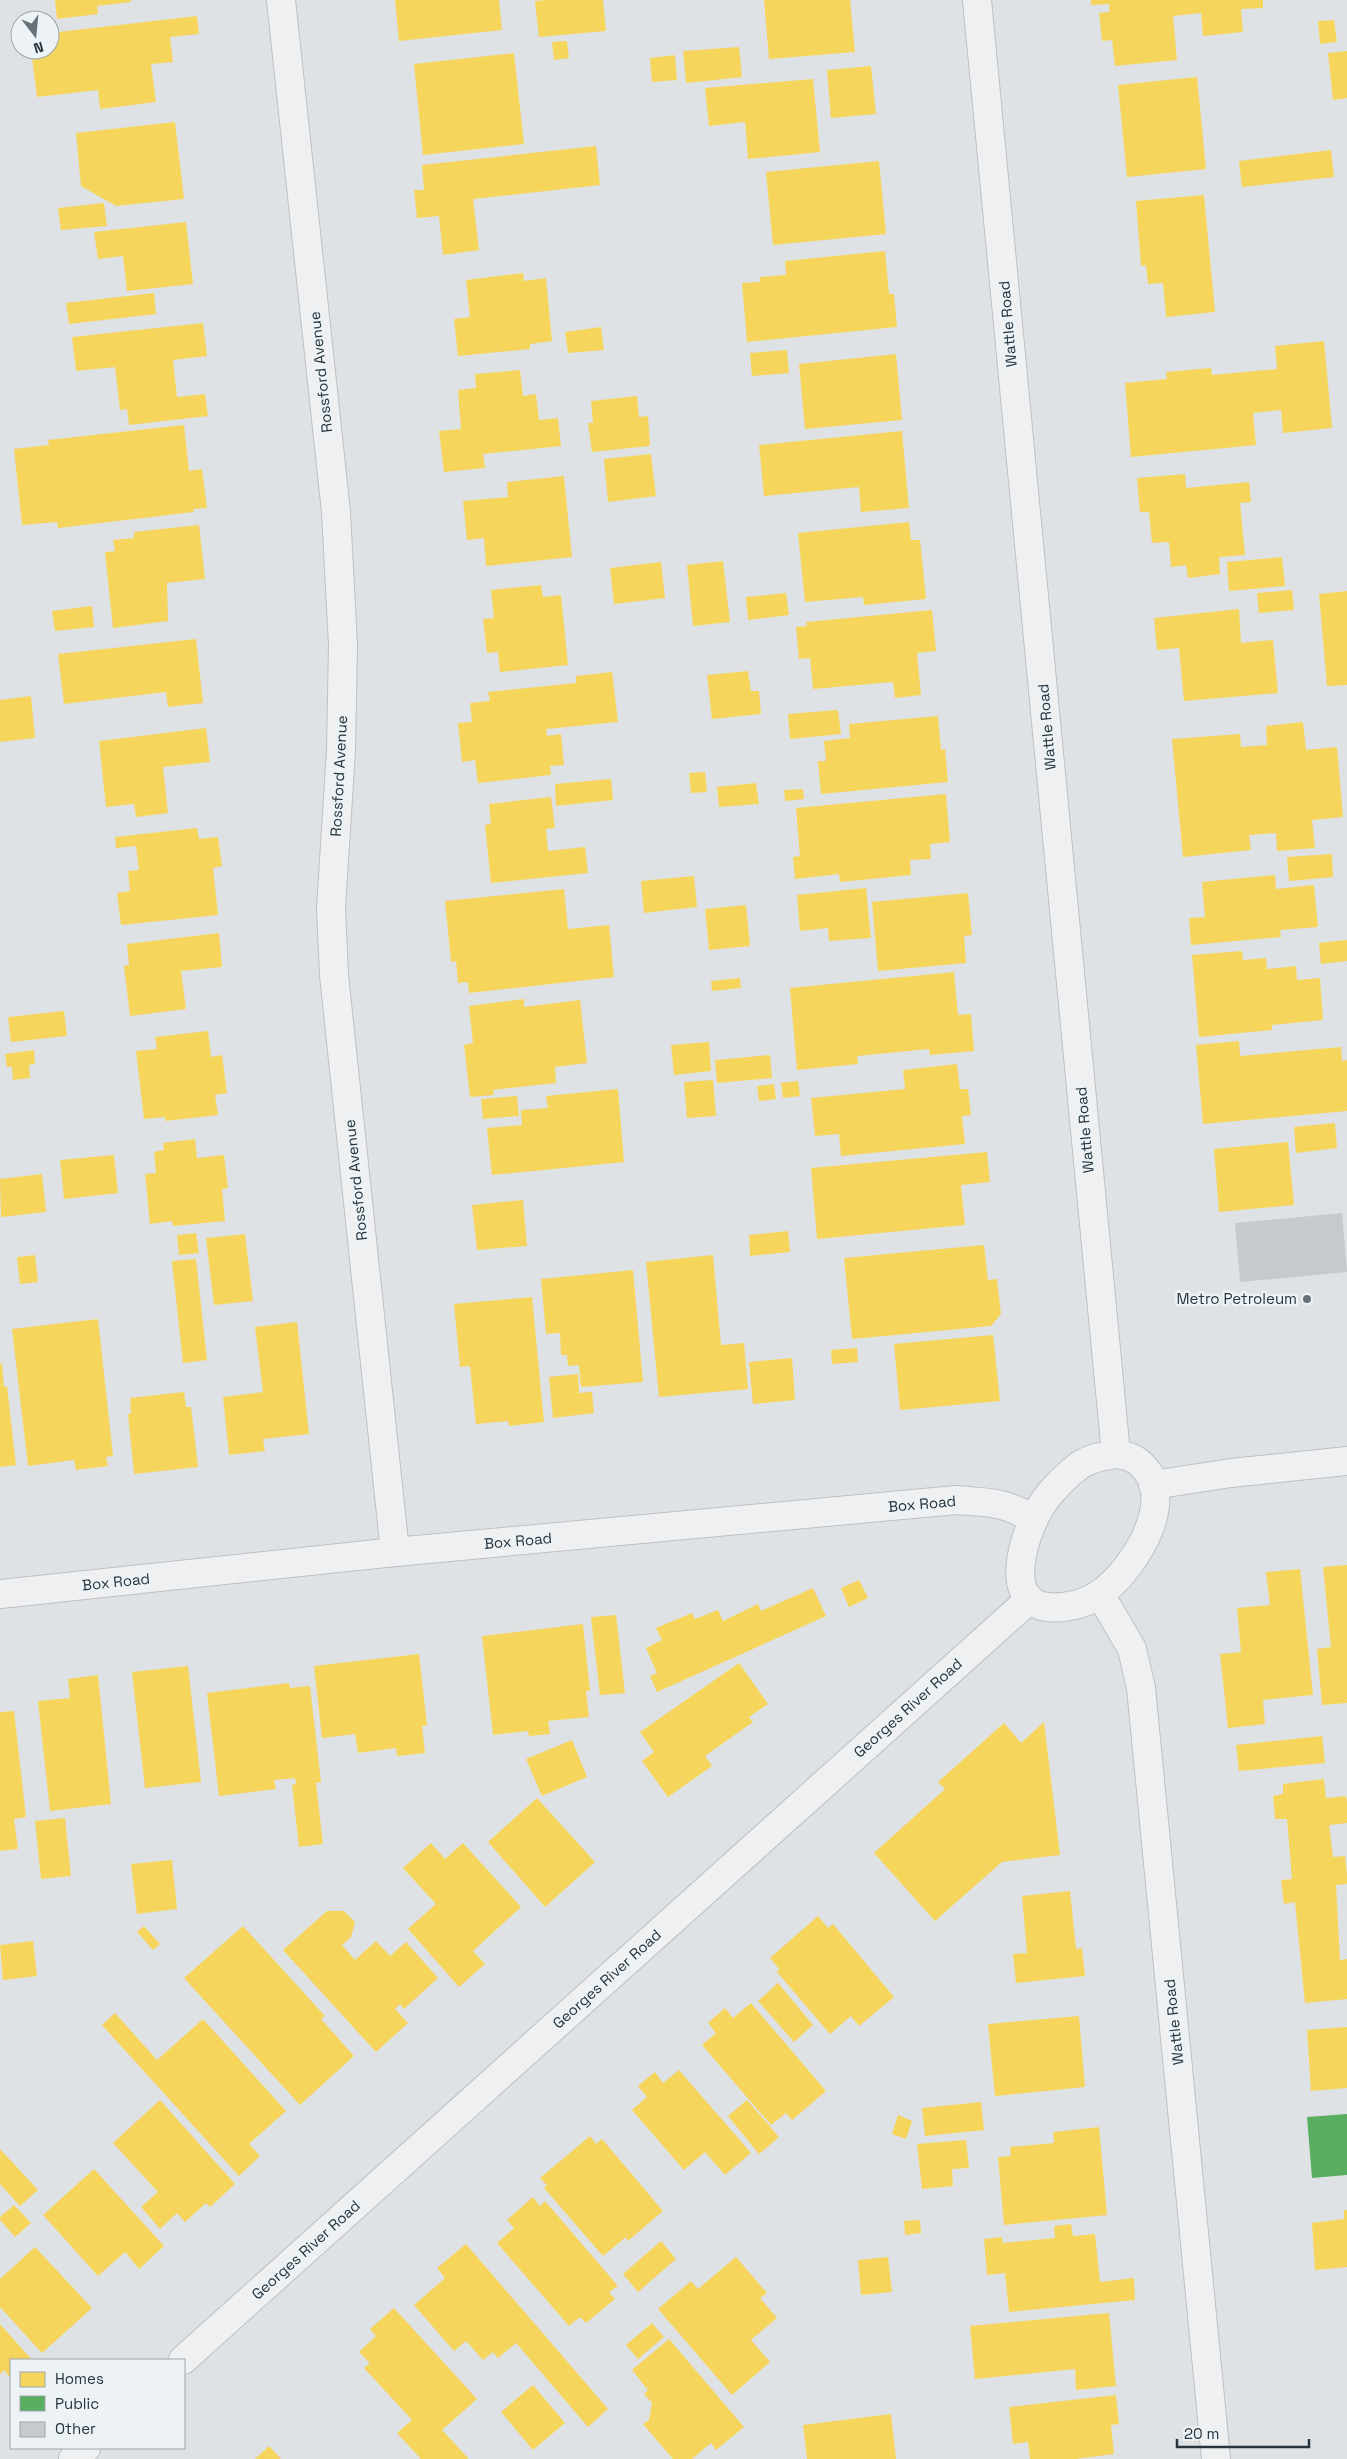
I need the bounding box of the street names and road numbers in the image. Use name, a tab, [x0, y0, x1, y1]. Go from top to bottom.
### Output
street label: Wattle Road	[994, 280, 1021, 368]
street label: Rossford Avenue	[305, 310, 336, 434]
street label: Wattle Road	[1033, 683, 1060, 771]
street label: Rossford Avenue	[326, 715, 351, 837]
street label: Wattle Road	[1071, 1086, 1098, 1174]
street label: Rossford Avenue	[340, 1118, 371, 1242]
street label: Box Road	[887, 1491, 957, 1516]
street label: Box Road	[483, 1528, 553, 1553]
street label: Box Road	[81, 1568, 151, 1595]
street label: Georges River Road	[849, 1654, 966, 1761]
street label: Georges River Road	[548, 1925, 665, 2032]
street label: Wattle Road	[1160, 1978, 1187, 2066]
street label: Georges River Road	[247, 2196, 364, 2303]

